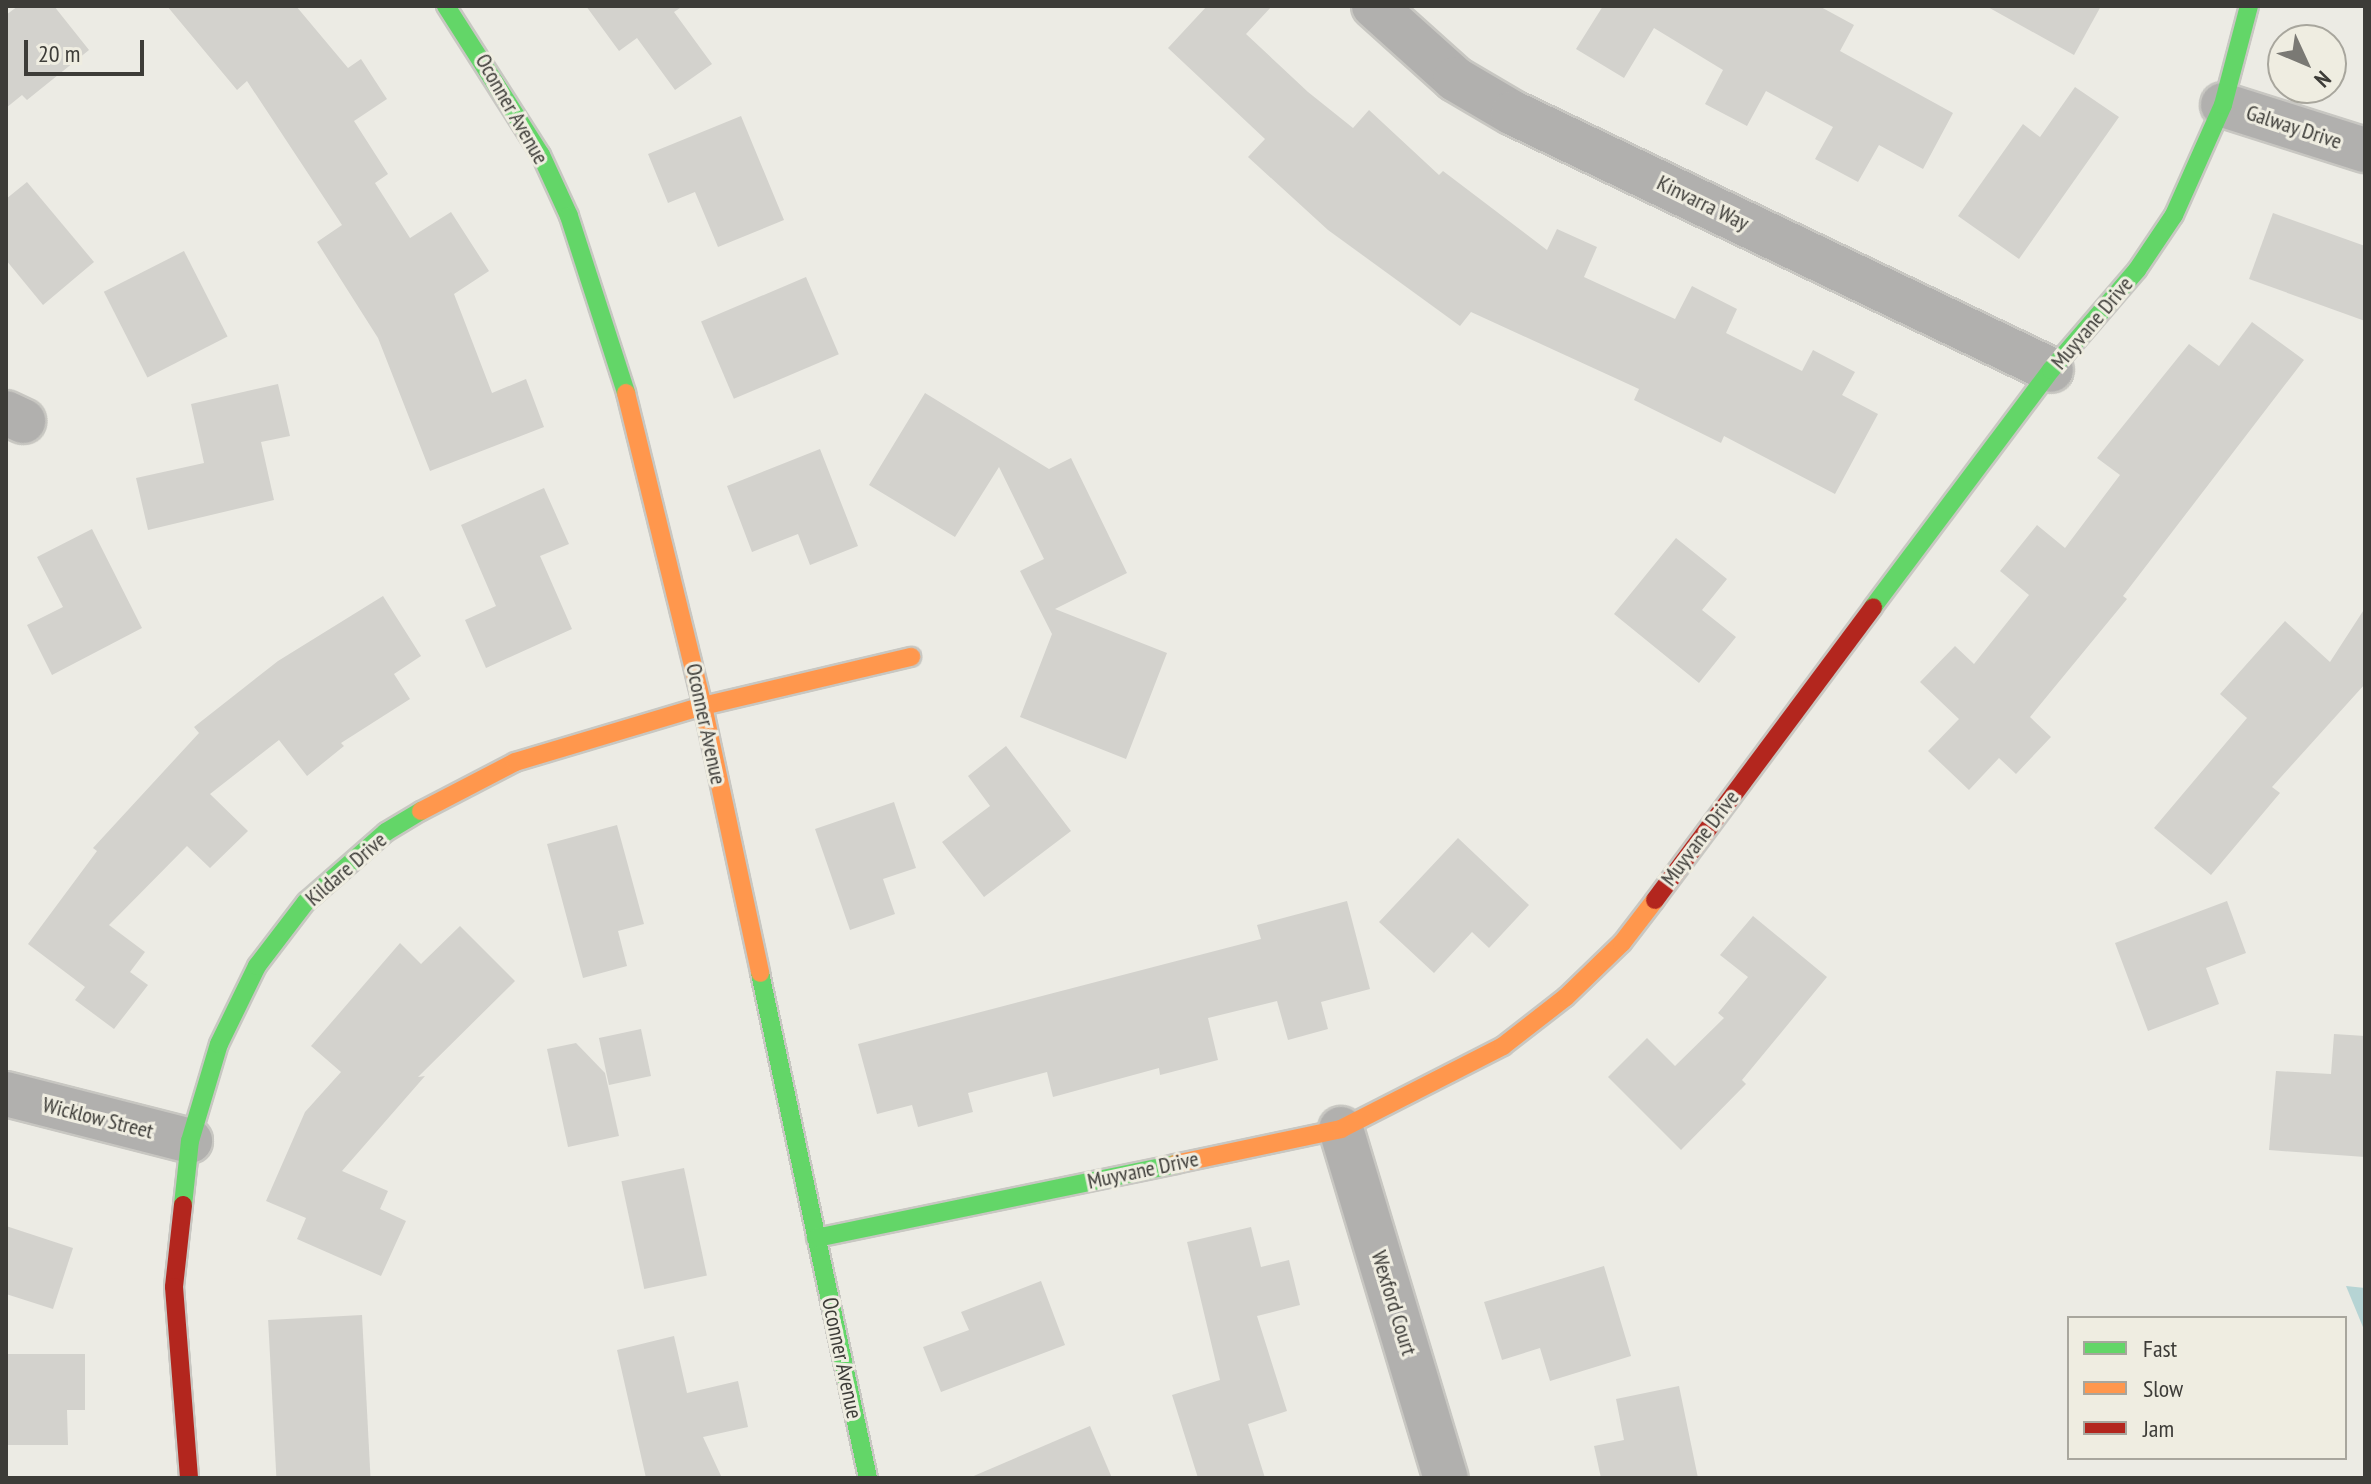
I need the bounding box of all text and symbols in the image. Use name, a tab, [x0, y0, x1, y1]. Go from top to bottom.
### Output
scale bar	[28, 24, 148, 74]
north arrow	[2267, 24, 2347, 104]
text: 20 m	[38, 38, 80, 69]
street label: Oconner Avenue	[470, 49, 554, 169]
text: N	[2309, 65, 2337, 93]
street label: Galway Drive	[2243, 99, 2345, 155]
street label: Kinvarra Way	[1653, 169, 1753, 237]
street label: Muyvane Drive	[2046, 271, 2138, 375]
street label: Oconner Avenue	[680, 661, 732, 787]
street label: Muyvane Drive	[1656, 785, 1744, 891]
street label: Kildare Drive	[300, 827, 392, 911]
street label: Wicklow Street	[40, 1091, 156, 1145]
street label: Muyvane Drive	[1085, 1145, 1201, 1195]
street label: Wexford Court	[1366, 1247, 1422, 1359]
street label: Oconner Avenue	[816, 1295, 868, 1421]
legend	[2067, 1316, 2347, 1460]
text: Fast	[2143, 1333, 2177, 1364]
text: Slow	[2143, 1373, 2183, 1404]
text: Jam	[2143, 1413, 2174, 1444]

